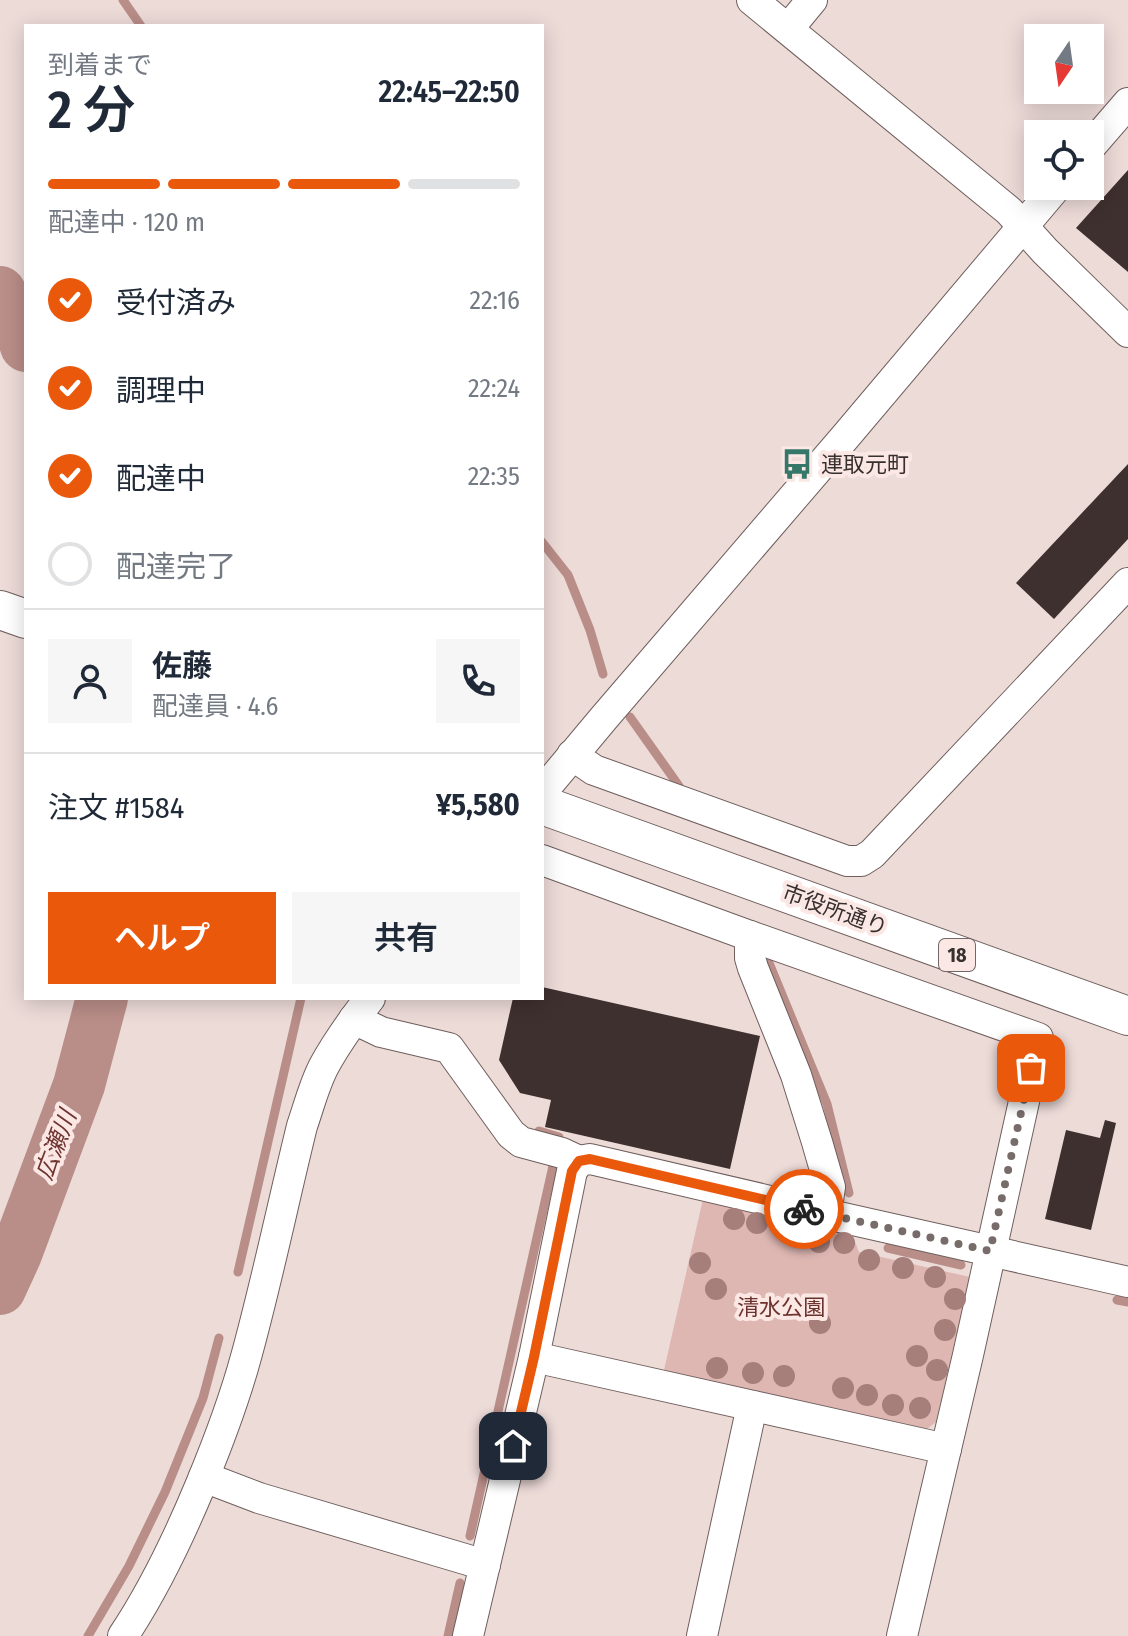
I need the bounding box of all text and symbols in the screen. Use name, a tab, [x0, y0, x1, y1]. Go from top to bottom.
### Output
north arrow	[1024, 24, 1104, 104]
map controls	[1024, 24, 1104, 200]
text: 到着まで	[48, 50, 152, 81]
text: 22:45–22:50	[378, 74, 520, 110]
text: 2 分	[48, 79, 135, 142]
button: locate	[1024, 120, 1104, 200]
text: 配達中 · 120 m	[48, 207, 205, 238]
icon: check	[48, 278, 92, 322]
text: 受付済み	[116, 285, 236, 321]
text: 22:16	[470, 285, 520, 316]
icon: check	[48, 366, 92, 410]
text: 調理中	[116, 373, 206, 409]
text: 22:24	[468, 373, 520, 404]
bus stop icon: 連取元町	[780, 447, 814, 481]
place label: 連取元町	[821, 451, 909, 478]
icon: check	[48, 454, 92, 498]
text: 配達中	[116, 461, 206, 497]
text: 22:35	[468, 461, 520, 492]
text: 配達完了	[116, 549, 236, 585]
button: person	[48, 639, 132, 723]
button: phone	[436, 639, 520, 723]
text: 佐藤	[152, 648, 212, 684]
text: 配達員 · 4.6	[152, 691, 278, 722]
text: ¥5,580	[436, 787, 520, 823]
text: 注文 #1584	[48, 790, 184, 826]
street label: 市役所通り	[779, 879, 891, 941]
button: ヘルプ	[48, 892, 276, 984]
button: 共有	[292, 892, 520, 984]
road number: 18	[939, 939, 975, 971]
pin	[997, 1034, 1065, 1102]
icon: bag	[1009, 1046, 1053, 1090]
water label: 広瀬川	[30, 1104, 83, 1184]
courier	[764, 1169, 844, 1249]
icon: bike	[782, 1187, 826, 1231]
park label: 清水公園	[737, 1294, 825, 1321]
pin	[479, 1412, 547, 1480]
icon: home	[491, 1424, 535, 1468]

